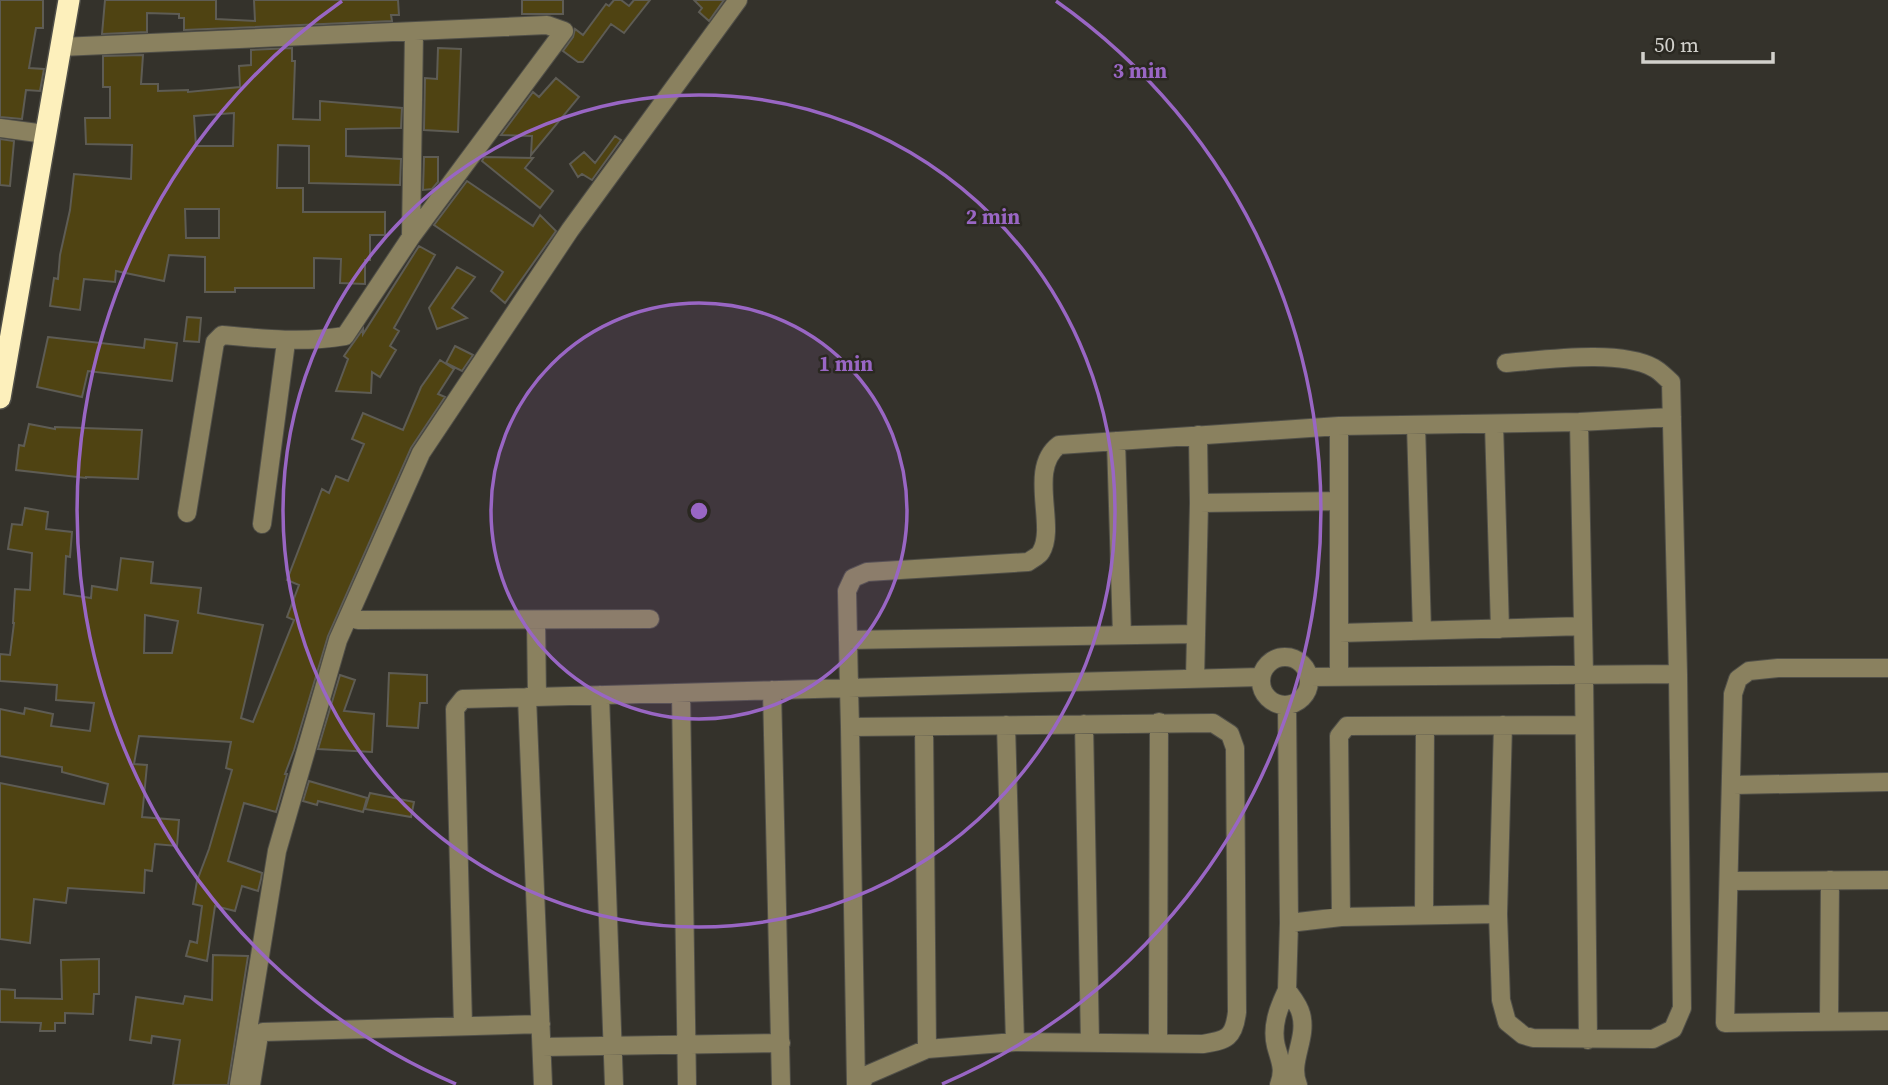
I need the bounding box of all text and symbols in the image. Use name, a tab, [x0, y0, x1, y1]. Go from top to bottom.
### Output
scale bar	[1643, 21, 1772, 65]
text: 50 m	[1654, 30, 1699, 59]
text: 3 min	[1113, 56, 1167, 85]
text: 2 min	[966, 202, 1020, 231]
text: 1 min	[819, 349, 873, 378]
centre of rings	[687, 499, 711, 523]

